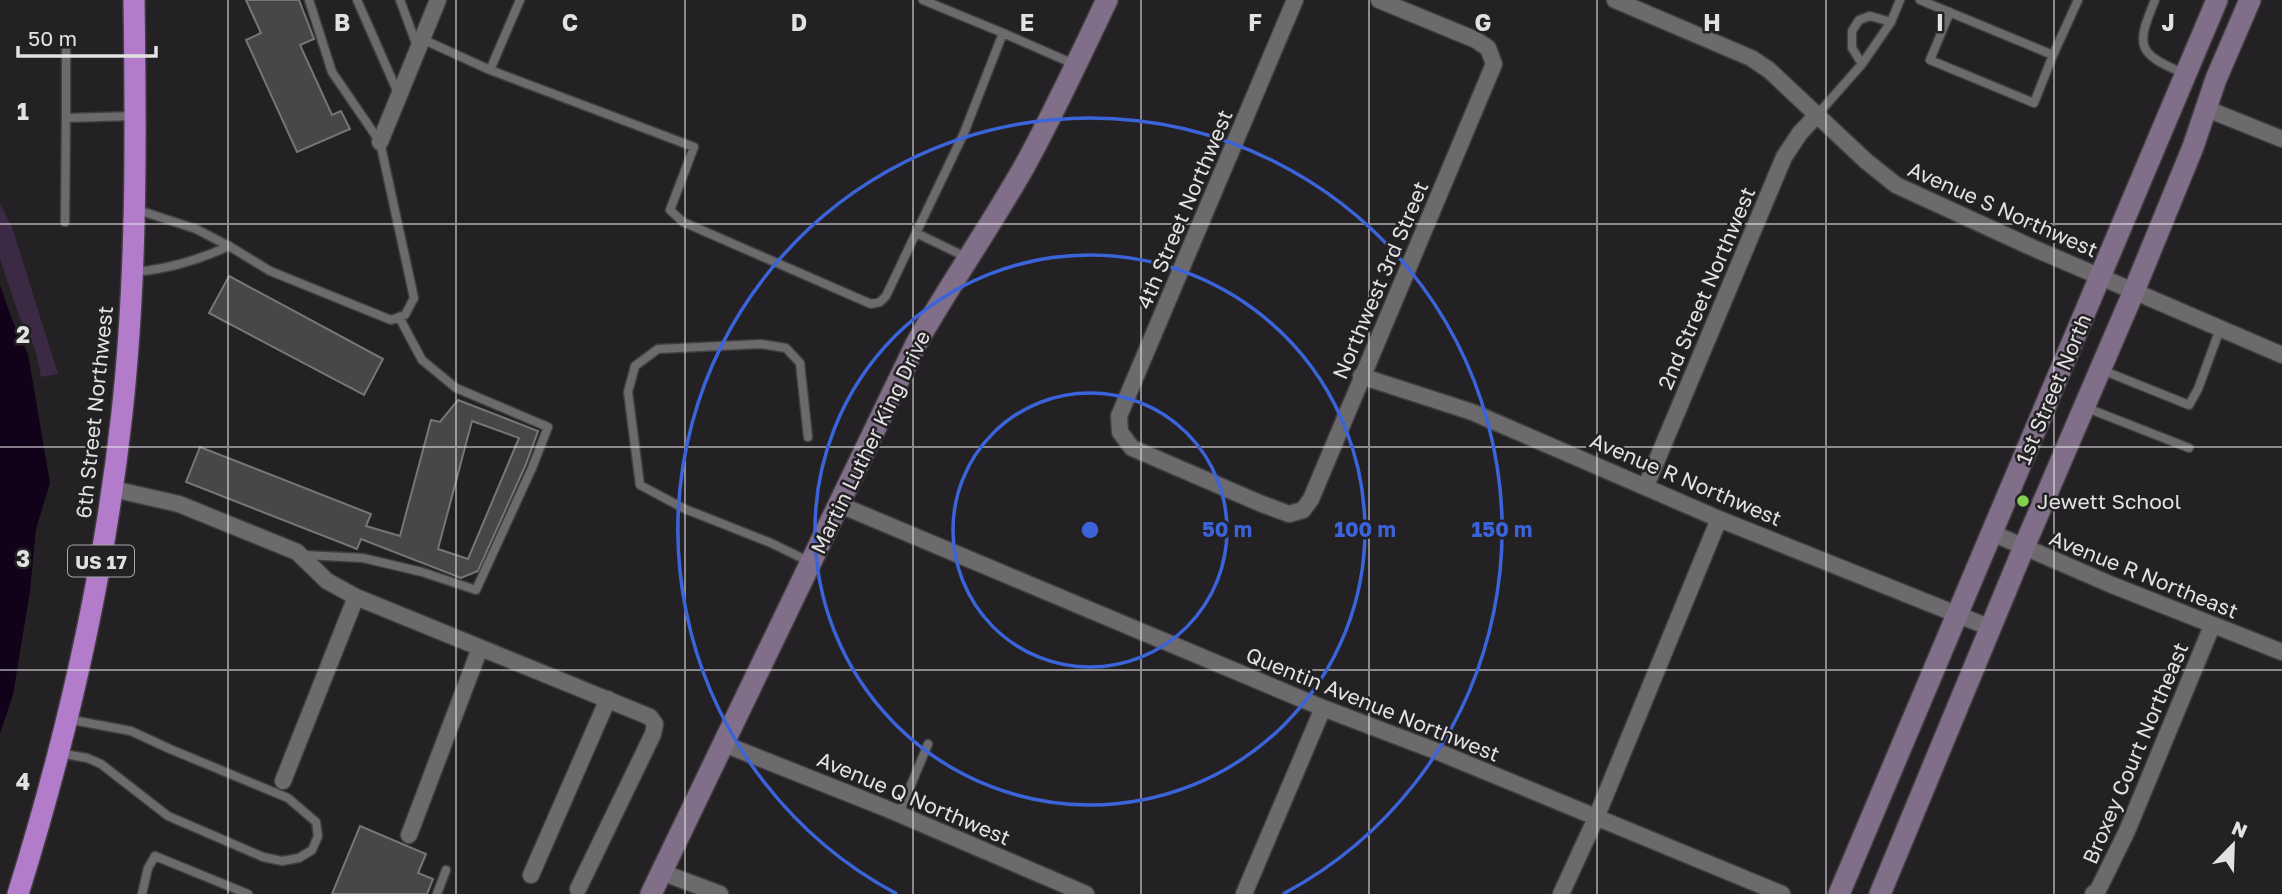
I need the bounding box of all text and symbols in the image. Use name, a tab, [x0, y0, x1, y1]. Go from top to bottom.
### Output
text: B	[334, 8, 350, 36]
text: C	[562, 8, 578, 36]
text: D	[791, 8, 807, 36]
text: E	[1020, 8, 1034, 36]
text: F	[1248, 8, 1262, 36]
text: G	[1475, 8, 1491, 36]
text: H	[1703, 8, 1721, 36]
text: I	[1936, 8, 1944, 36]
text: J	[2161, 8, 2175, 36]
scale bar	[18, 14, 156, 58]
text: 50 m	[28, 25, 77, 51]
text: 1	[17, 97, 29, 125]
street label: 4th Street Northwest	[1130, 106, 1238, 312]
street label: Avenue S Northwest	[1904, 155, 2102, 263]
street label: Northwest 3rd Street	[1326, 177, 1434, 383]
street label: 2nd Street Northwest	[1652, 183, 1760, 393]
street label: 6th Street Northwest	[70, 304, 118, 520]
street label: 1st Street North	[2010, 310, 2096, 468]
text: 2	[16, 320, 30, 348]
street label: Martin Luther King Drive	[805, 326, 935, 558]
street label: Avenue R Northwest	[1586, 427, 1786, 531]
place label: Jewett School	[2037, 488, 2181, 514]
marker: Jewett School	[2015, 493, 2031, 509]
text: 50 m	[1202, 516, 1252, 542]
text: 100 m	[1334, 516, 1396, 542]
text: 150 m	[1472, 516, 1532, 542]
centre of rings	[1078, 518, 1102, 542]
street label: Avenue R Northeast	[2046, 524, 2242, 624]
text: 3	[16, 544, 30, 572]
road number: US 17	[68, 546, 134, 576]
street label: Broxey Court Northeast	[2077, 638, 2193, 868]
street label: Quentin Avenue Northwest	[1242, 641, 1504, 767]
street label: Avenue Q Northwest	[814, 746, 1014, 850]
text: 4	[16, 767, 30, 795]
north arrow	[2198, 810, 2268, 880]
text: N	[2229, 815, 2251, 842]

